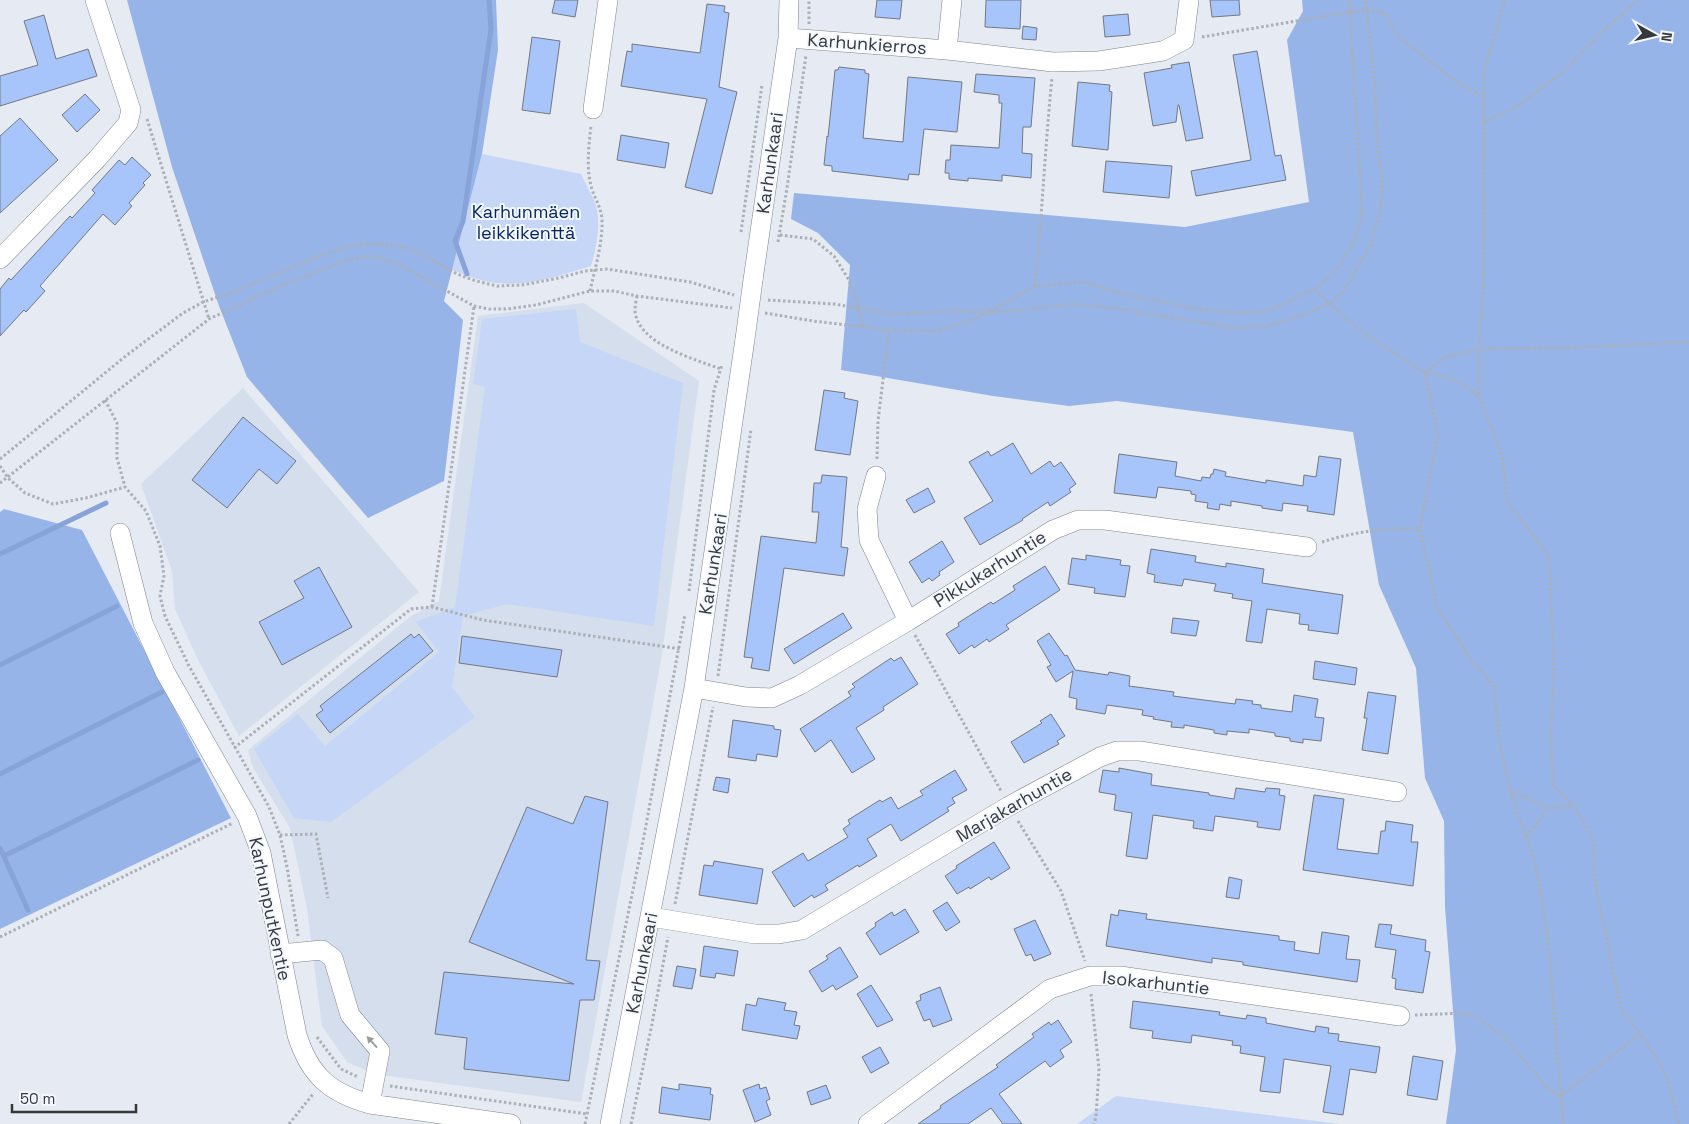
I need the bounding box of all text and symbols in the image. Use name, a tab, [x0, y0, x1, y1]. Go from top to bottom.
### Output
north arrow	[1629, 10, 1679, 60]
street label: Karhunkierros	[807, 28, 928, 59]
text: N	[1657, 31, 1676, 43]
street label: Karhunkaari	[751, 111, 788, 215]
park label: Karhunmäen leikkikenttä	[472, 200, 580, 244]
street label: Karhunkaari	[693, 512, 732, 616]
street label: Pikkukarhuntie	[929, 525, 1050, 612]
street label: Marjakarhuntie	[952, 762, 1076, 847]
street label: Karhunputkentie	[244, 835, 297, 983]
street label: Karhunkaari	[620, 910, 663, 1015]
street label: Isokarhuntie	[1101, 965, 1211, 1000]
one-way arrow	[366, 1036, 378, 1048]
scale bar	[12, 1082, 136, 1114]
text: 50 m	[20, 1089, 55, 1108]

